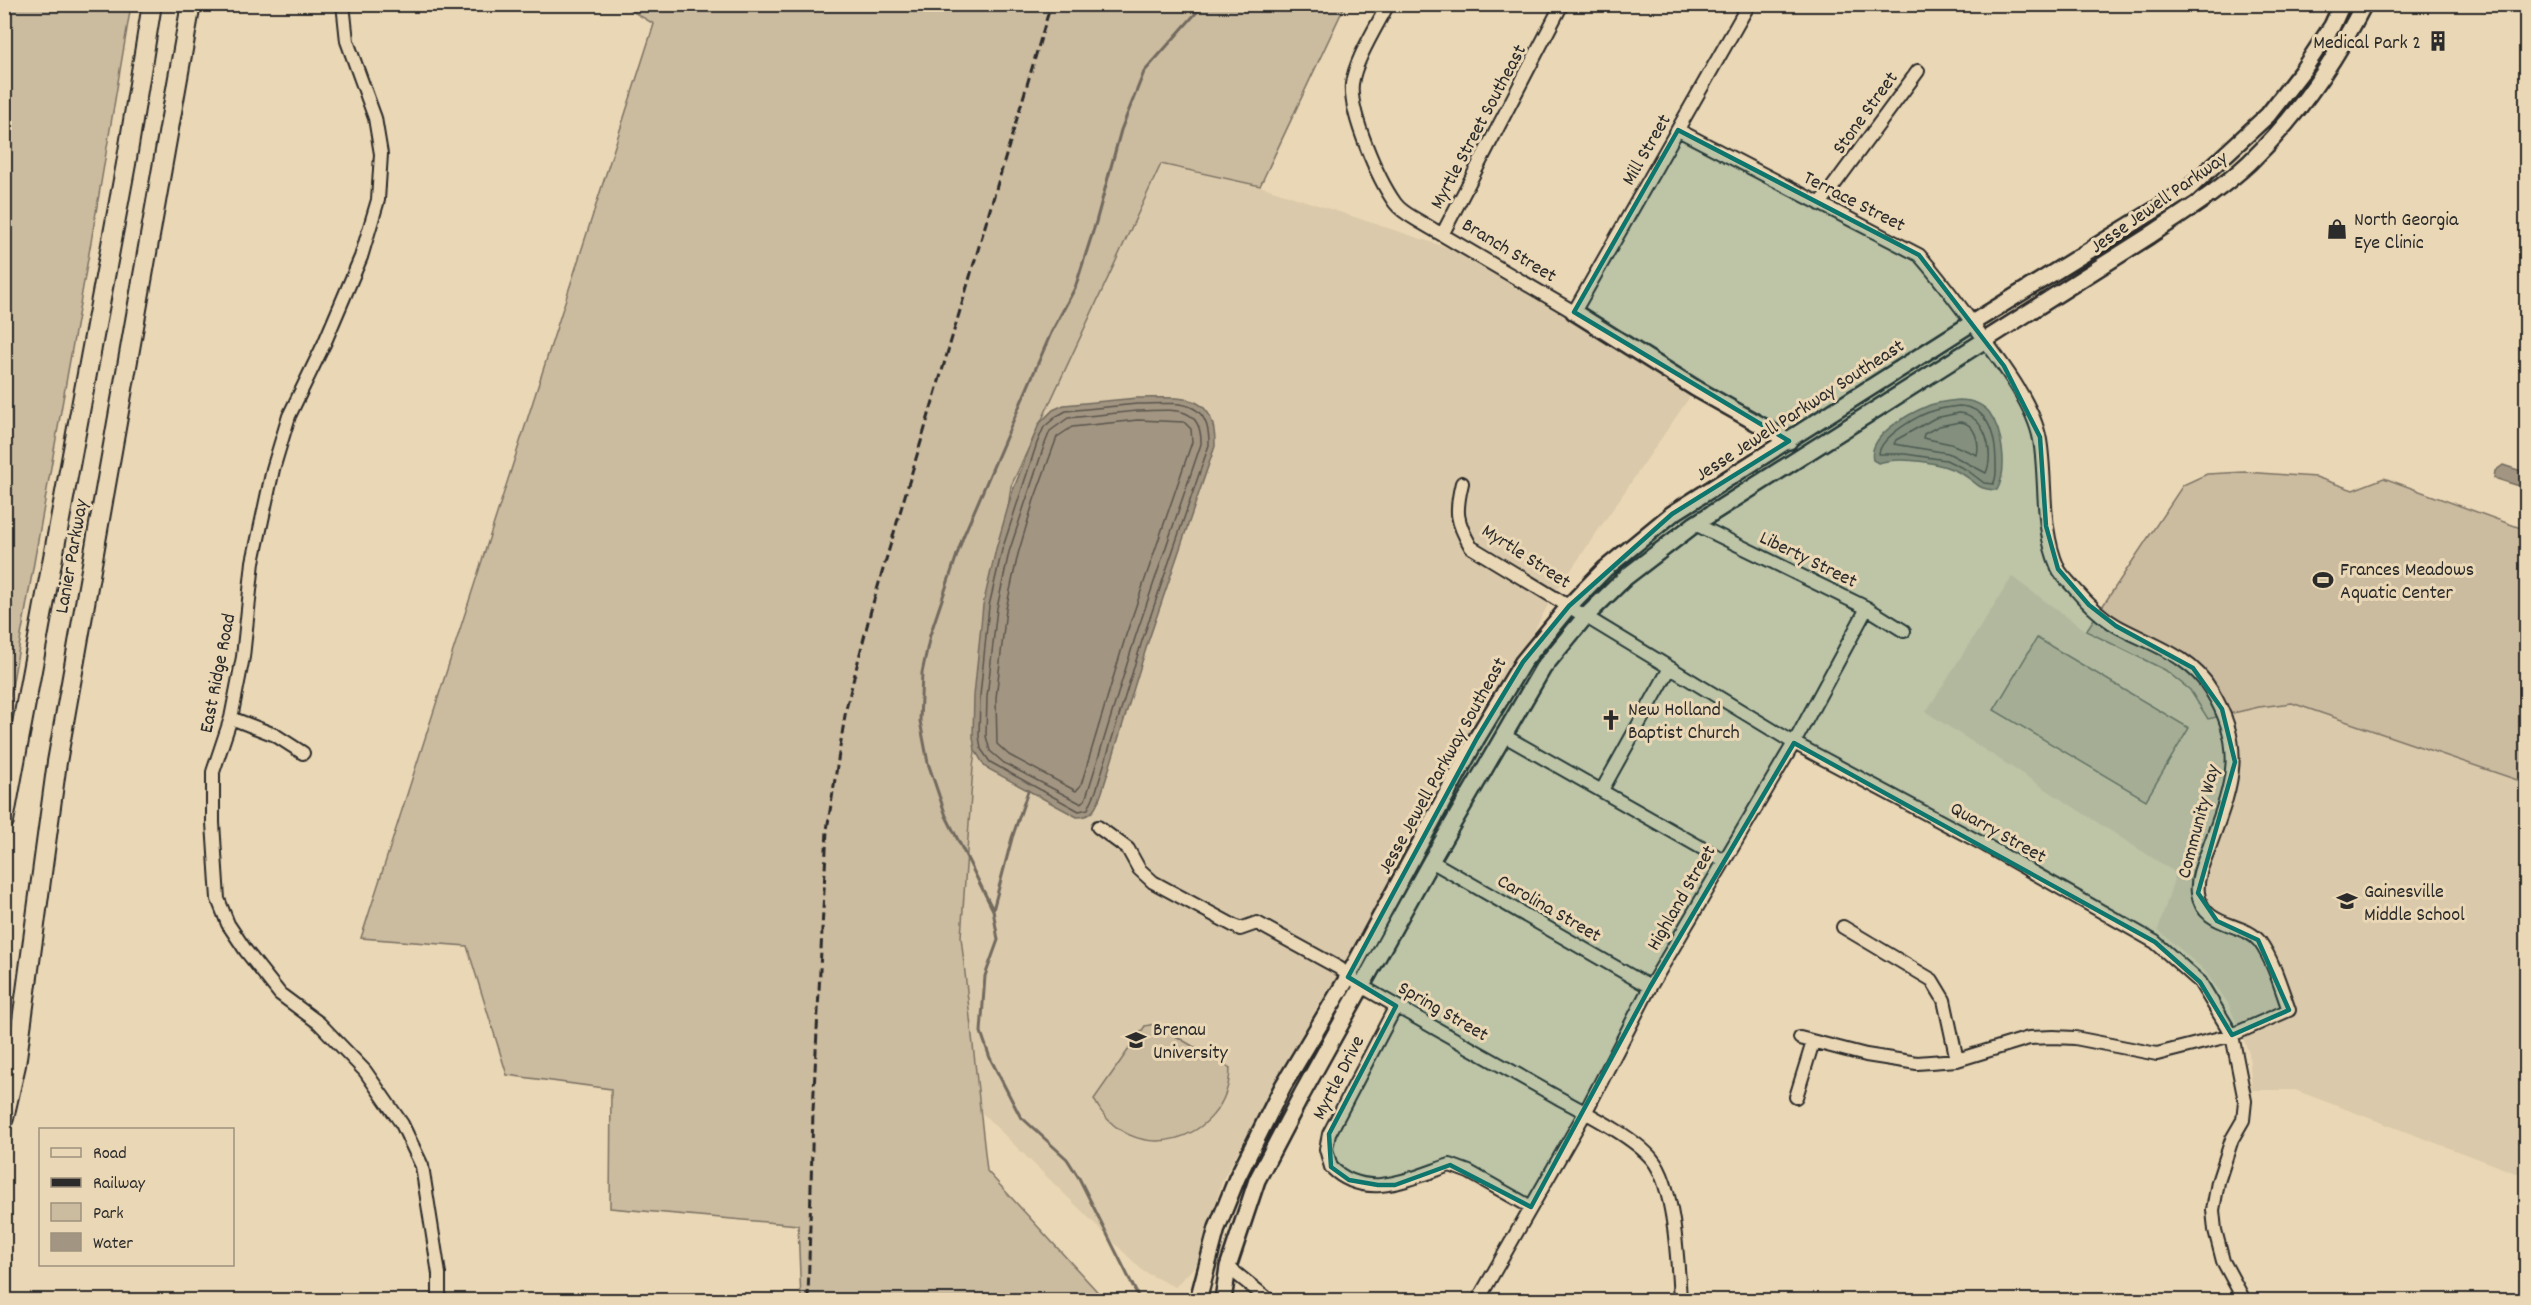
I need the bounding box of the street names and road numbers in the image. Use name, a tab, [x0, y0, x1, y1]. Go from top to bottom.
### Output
street label: Myrtle Street Southeast	[1424, 40, 1535, 215]
street label: Stone Street	[1827, 67, 1906, 161]
street label: Mill Street	[1616, 110, 1679, 191]
street label: Jesse Jewell Parkway	[2085, 145, 2235, 262]
street label: Terrace Street	[1798, 165, 1909, 240]
street label: Branch Street	[1456, 212, 1561, 291]
street label: Jesse Jewell Parkway Southeast	[1691, 333, 1911, 490]
street label: Lanier Parkway	[49, 496, 97, 616]
street label: Myrtle Street	[1475, 518, 1576, 597]
street label: Liberty Street	[1754, 525, 1861, 596]
street label: East Ridge Road	[194, 611, 244, 736]
street label: Jesse Jewell Parkway Southeast	[1372, 653, 1515, 880]
street label: Community Way	[2171, 761, 2229, 882]
street label: Quarry Street	[1944, 796, 2051, 872]
street label: Highland Street	[1641, 841, 1724, 956]
street label: Carolina Street	[1491, 869, 1606, 951]
street label: Spring Street	[1392, 975, 1493, 1050]
street label: Myrtle Drive	[1306, 1031, 1373, 1125]

